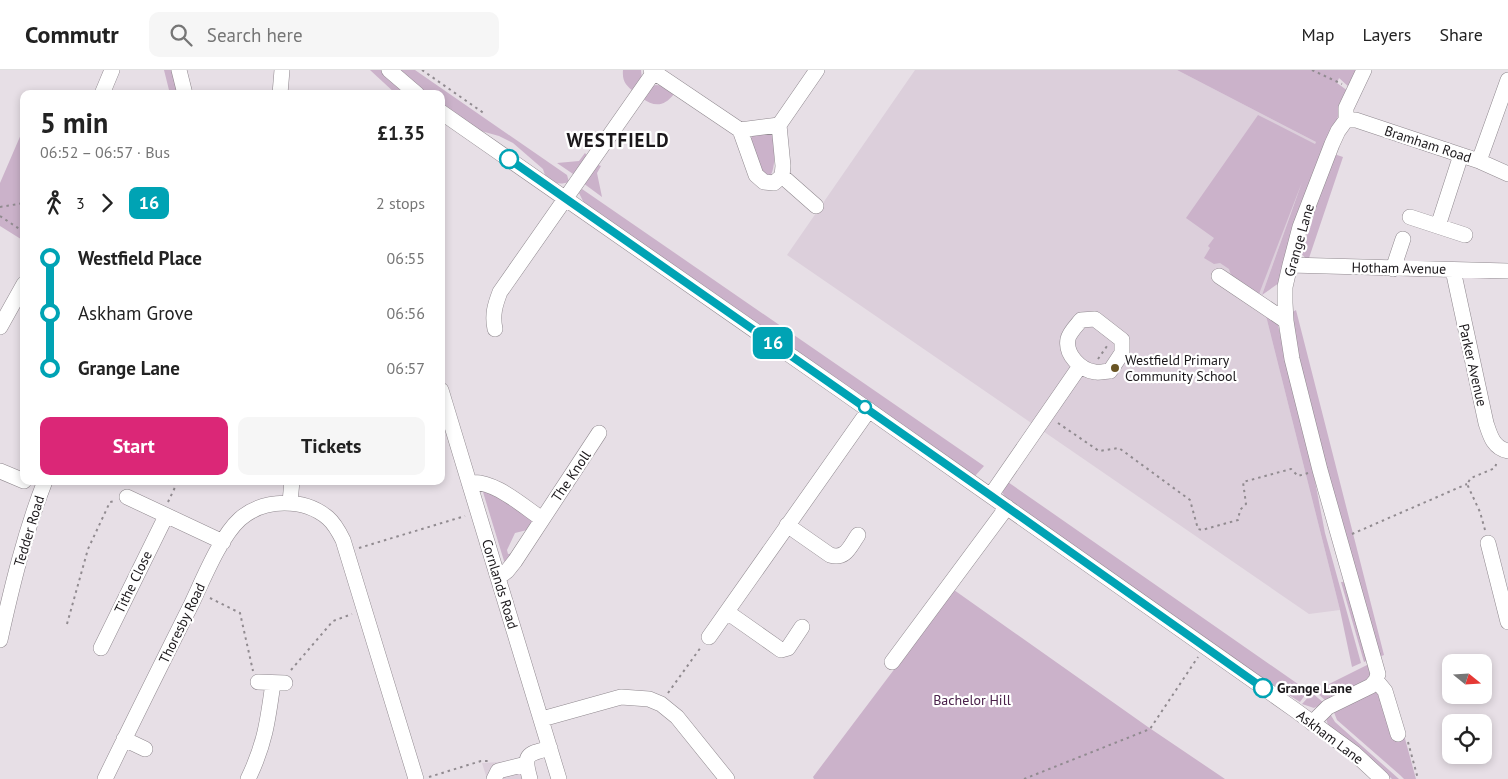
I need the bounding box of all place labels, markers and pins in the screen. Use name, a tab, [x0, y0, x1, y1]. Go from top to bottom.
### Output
unlabelled marker	[499, 149, 519, 169]
place label: Westfield Primary Community School	[1125, 351, 1237, 385]
marker: Westfield Primary Community School	[1109, 362, 1121, 374]
unlabelled marker	[858, 400, 872, 414]
marker: Grange Lane	[1253, 678, 1273, 698]
place label: Grange Lane	[1277, 679, 1352, 697]

